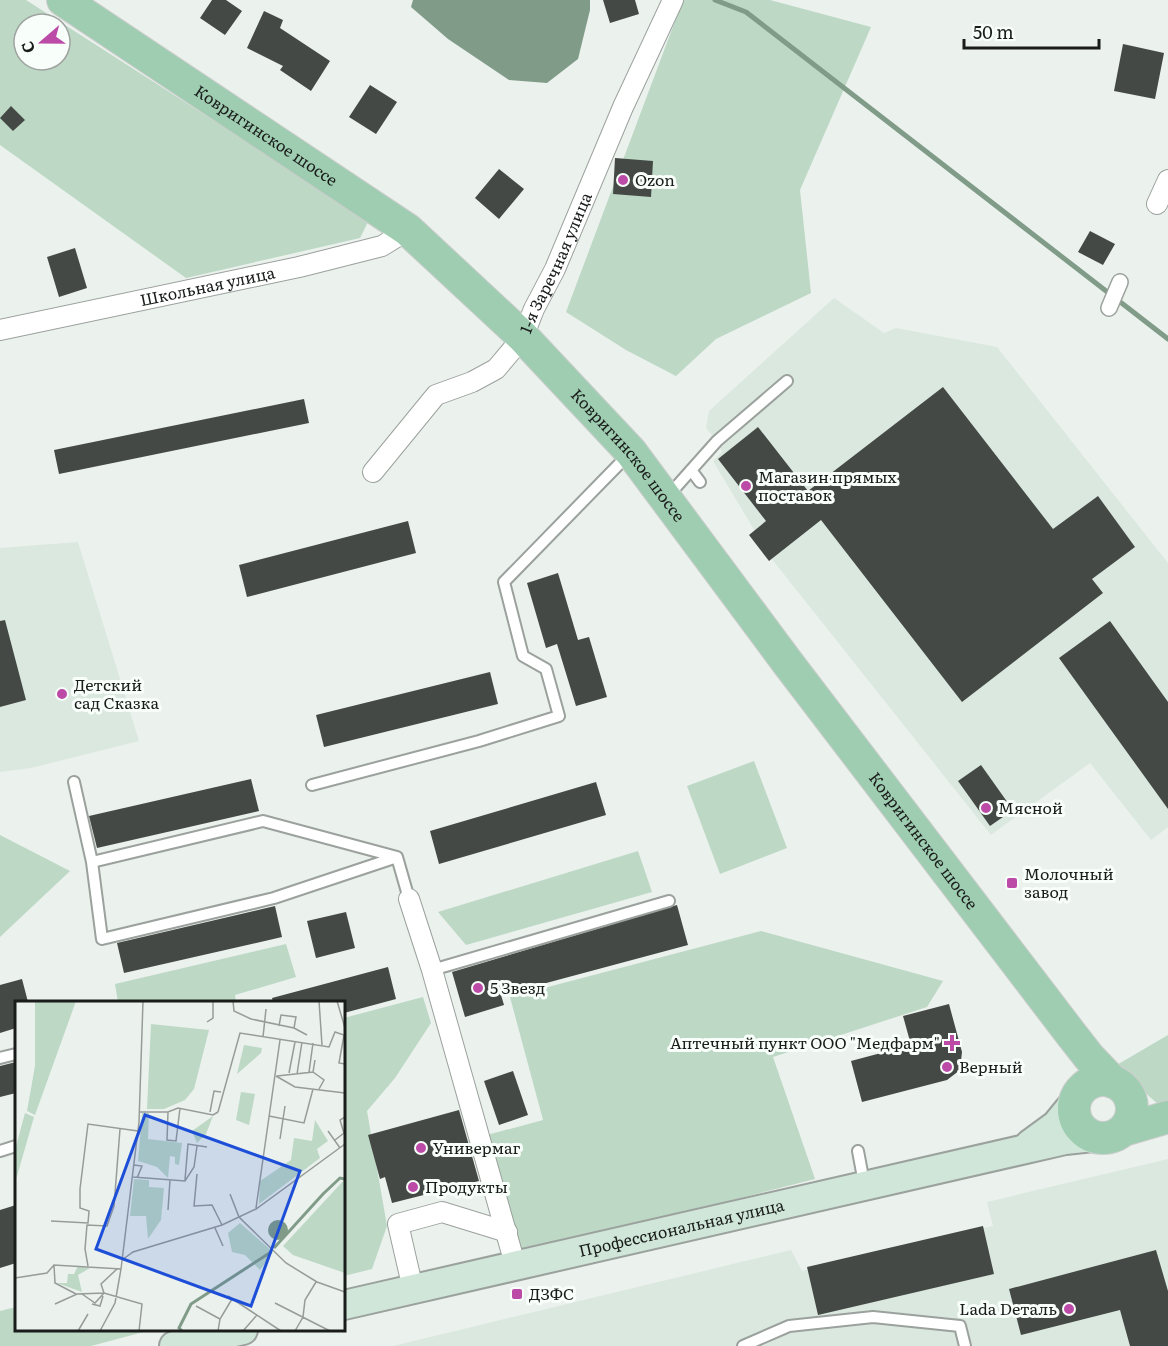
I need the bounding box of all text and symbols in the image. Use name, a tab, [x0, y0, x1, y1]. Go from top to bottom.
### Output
north arrow	[12, 12, 72, 72]
scale bar	[964, 12, 1099, 50]
text: 50 m	[973, 18, 1014, 45]
text: С	[14, 38, 40, 57]
street label: Ковригинское шоссе	[190, 78, 343, 191]
place label: Ozon	[635, 167, 675, 191]
marker: Ozon	[616, 173, 630, 187]
street label: 1-я Заречная улица	[513, 188, 597, 337]
street label: Школьная улица	[138, 259, 277, 311]
street label: Ковригинское шоссе	[566, 382, 692, 526]
place label: Магазин прямых поставок	[758, 464, 898, 506]
marker: Магазин прямых поставок	[739, 479, 753, 493]
place label: Детский сад Сказка	[74, 672, 159, 714]
marker: Детский сад Сказка	[55, 687, 69, 701]
street label: Ковригинское шоссе	[864, 766, 985, 914]
place label: Мясной	[998, 795, 1063, 819]
marker: Мясной	[979, 801, 993, 815]
place label: Молочный завод	[1024, 861, 1114, 903]
marker: Молочный завод	[1005, 876, 1019, 890]
place label: 5 Звезд	[490, 975, 545, 999]
marker: 5 Звезд	[471, 981, 485, 995]
inset map	[15, 1001, 345, 1331]
place label: Аптечный пункт ООО "Медфарм"	[670, 1030, 940, 1054]
marker: Аптечный пункт ООО "Медфарм"	[945, 1036, 959, 1050]
place label: Верный	[959, 1054, 1023, 1078]
marker: Верный	[940, 1060, 954, 1074]
place label: Универмаг	[433, 1135, 521, 1159]
marker: Универмаг	[414, 1141, 428, 1155]
place label: Продукты	[425, 1174, 508, 1198]
marker: Продукты	[406, 1180, 420, 1194]
street label: Профессиональная улица	[576, 1192, 787, 1262]
place label: ДЗФС	[529, 1281, 574, 1305]
marker: ДЗФС	[510, 1287, 524, 1301]
place label: Lada Dеталь	[959, 1296, 1057, 1320]
marker: Lada Dеталь	[1062, 1302, 1076, 1316]

